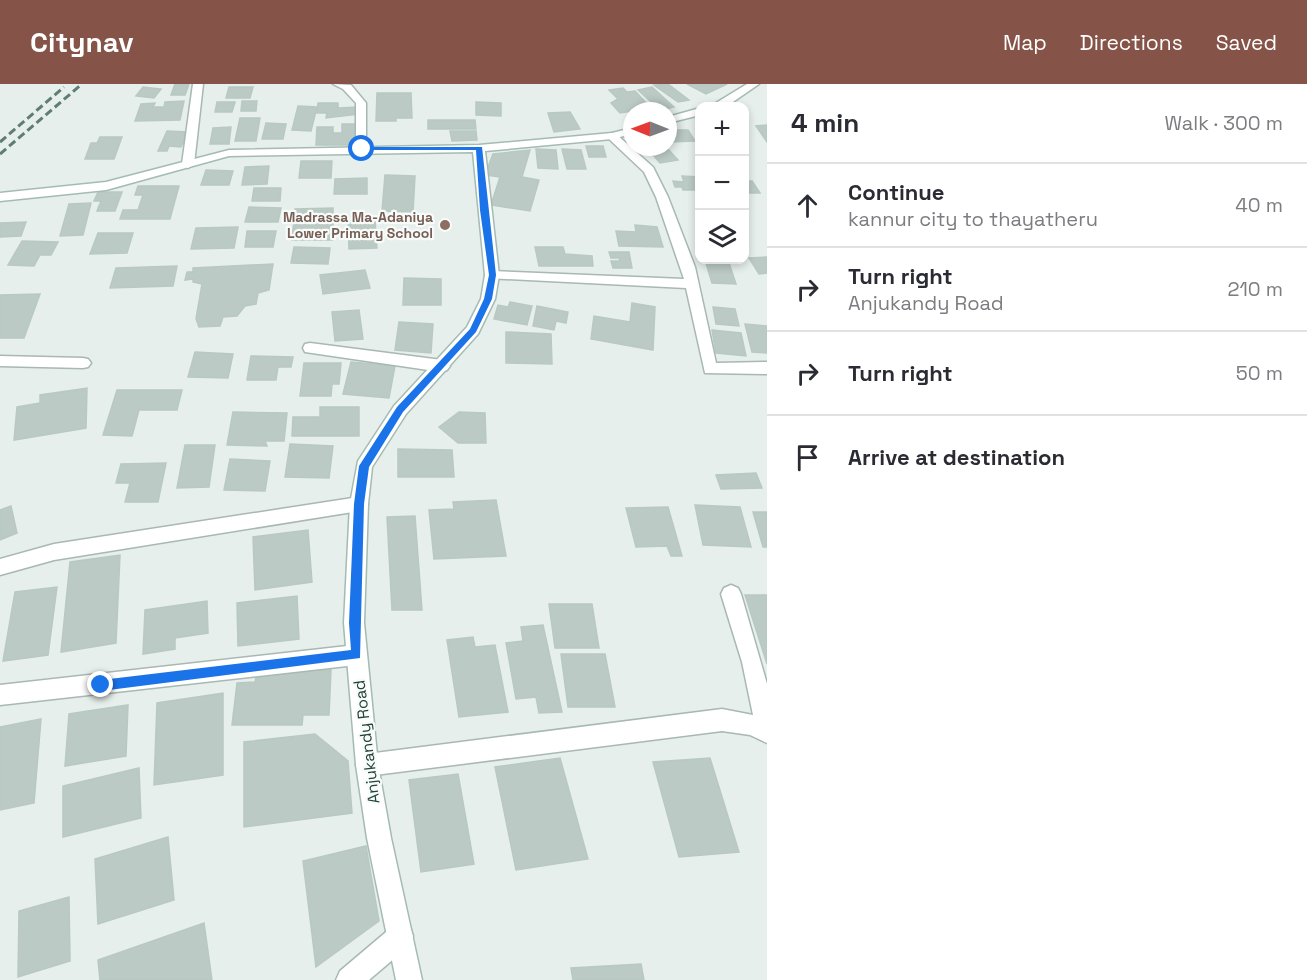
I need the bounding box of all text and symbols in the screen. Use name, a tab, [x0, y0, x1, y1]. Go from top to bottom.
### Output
text: Citynav	[30, 24, 134, 60]
text: Map	[1003, 29, 1047, 56]
text: Directions	[1080, 29, 1183, 56]
text: Saved	[1216, 29, 1277, 56]
north arrow	[623, 102, 677, 156]
map controls	[695, 102, 749, 264]
button: +	[695, 102, 749, 156]
text: 4 min	[791, 106, 859, 140]
text: Walk · 300 m	[1164, 110, 1283, 136]
route start	[348, 135, 374, 161]
button: −	[695, 156, 749, 210]
text: Continue	[848, 178, 944, 206]
icon: ahead	[791, 189, 824, 222]
text: 40 m	[1235, 192, 1283, 218]
text: kannur city to thayatheru	[848, 206, 1098, 232]
place label: Madrassa Ma-Adaniya Lower Primary School	[283, 208, 433, 242]
button: layers	[695, 210, 749, 264]
marker: Madrassa Ma-Adaniya Lower Primary School	[438, 218, 452, 232]
text: Turn right	[848, 262, 953, 290]
icon: right	[791, 273, 824, 306]
text: 210 m	[1227, 276, 1283, 302]
text: Anjukandy Road	[848, 290, 1004, 316]
icon: right	[791, 357, 824, 390]
text: Turn right	[848, 359, 953, 387]
text: 50 m	[1236, 360, 1283, 386]
icon: arrive	[791, 441, 824, 474]
text: Arrive at destination	[848, 443, 1065, 471]
route end	[87, 671, 113, 697]
street label: Anjukandy Road	[348, 679, 385, 805]

